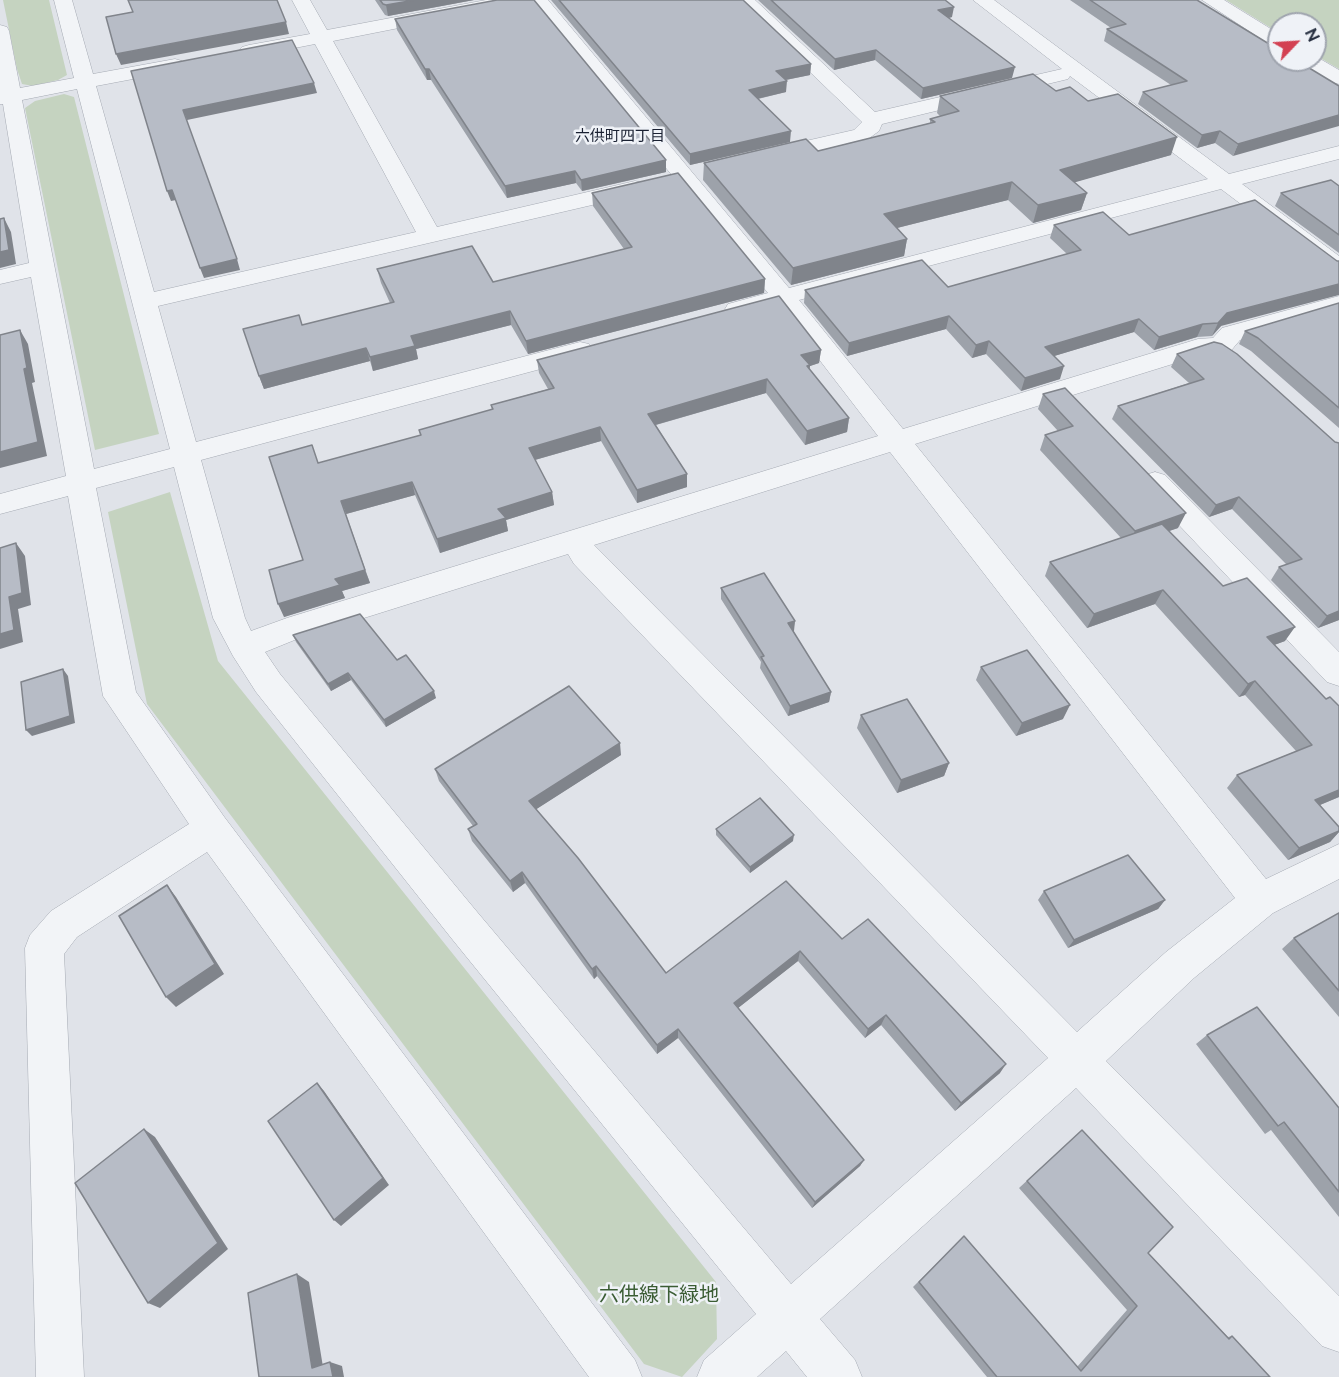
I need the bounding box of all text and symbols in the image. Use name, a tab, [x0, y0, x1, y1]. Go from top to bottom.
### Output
north arrow	[1267, 12, 1327, 72]
text: N	[1301, 25, 1323, 45]
district label: 六供町四丁目	[575, 127, 665, 145]
park label: 六供線下緑地	[599, 1283, 719, 1307]

